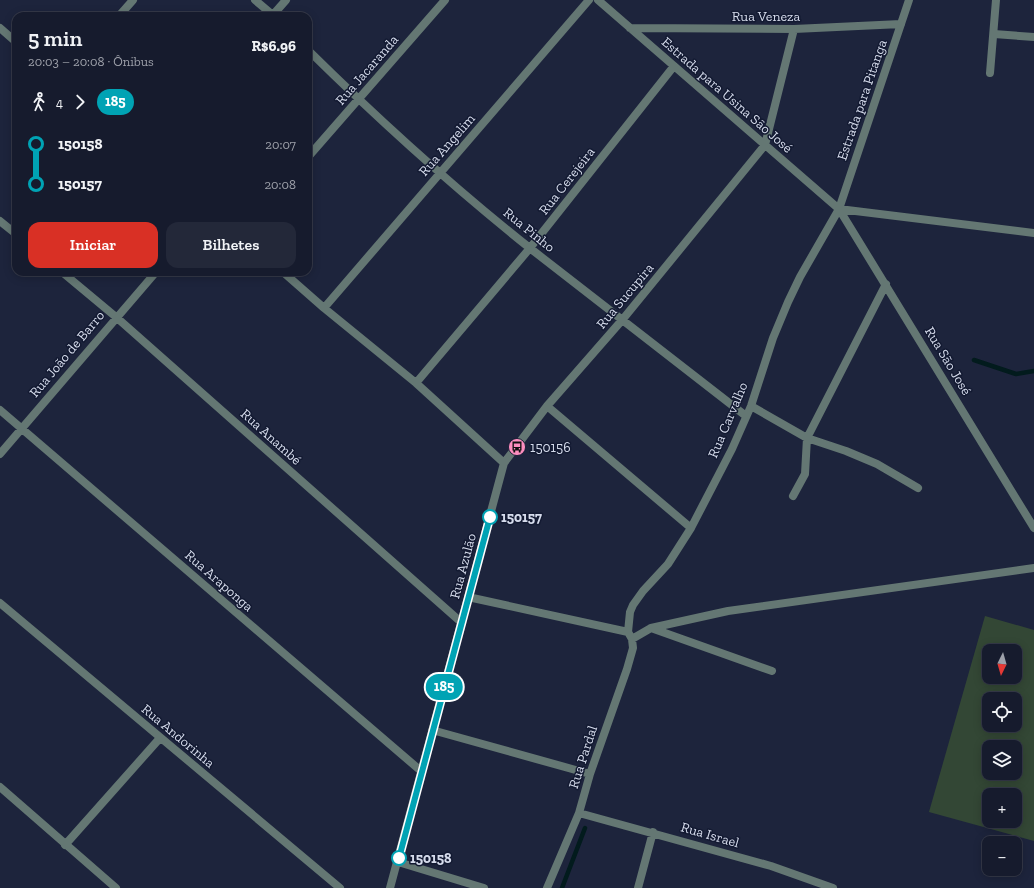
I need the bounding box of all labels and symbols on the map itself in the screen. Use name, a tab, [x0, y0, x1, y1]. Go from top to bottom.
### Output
street label: Rua Veneza	[732, 8, 801, 25]
street label: Rua Jacaranda	[332, 31, 402, 109]
street label: Estrada para Usina São José	[658, 33, 796, 157]
street label: Estrada para Pitanga	[833, 37, 891, 163]
street label: Rua Angelim	[415, 110, 479, 180]
street label: Rua Cerejeira	[535, 144, 599, 218]
street label: Rua Pinho	[500, 204, 558, 256]
street label: Rua Sucupira	[593, 260, 657, 332]
street label: Rua João de Barro	[26, 307, 108, 401]
street label: Rua São José	[921, 324, 975, 399]
street label: Rua Carvalho	[704, 380, 752, 460]
street label: Rua Anambé	[237, 405, 305, 469]
bus stop icon: 150156	[507, 437, 527, 457]
place label: 150156	[530, 439, 571, 456]
marker: 150157	[482, 509, 498, 525]
place label: 150157	[501, 509, 542, 526]
street label: Rua Azulão	[446, 531, 480, 601]
street label: Rua Araponga	[181, 547, 257, 615]
north arrow	[982, 644, 1022, 684]
line badge: 185	[421, 674, 467, 700]
street label: Rua Andorinha	[138, 700, 218, 772]
street label: Rua Pardal	[565, 723, 601, 791]
street label: Rua Israel	[679, 819, 741, 852]
marker: 150158	[391, 850, 407, 866]
place label: 150158	[410, 850, 452, 867]

